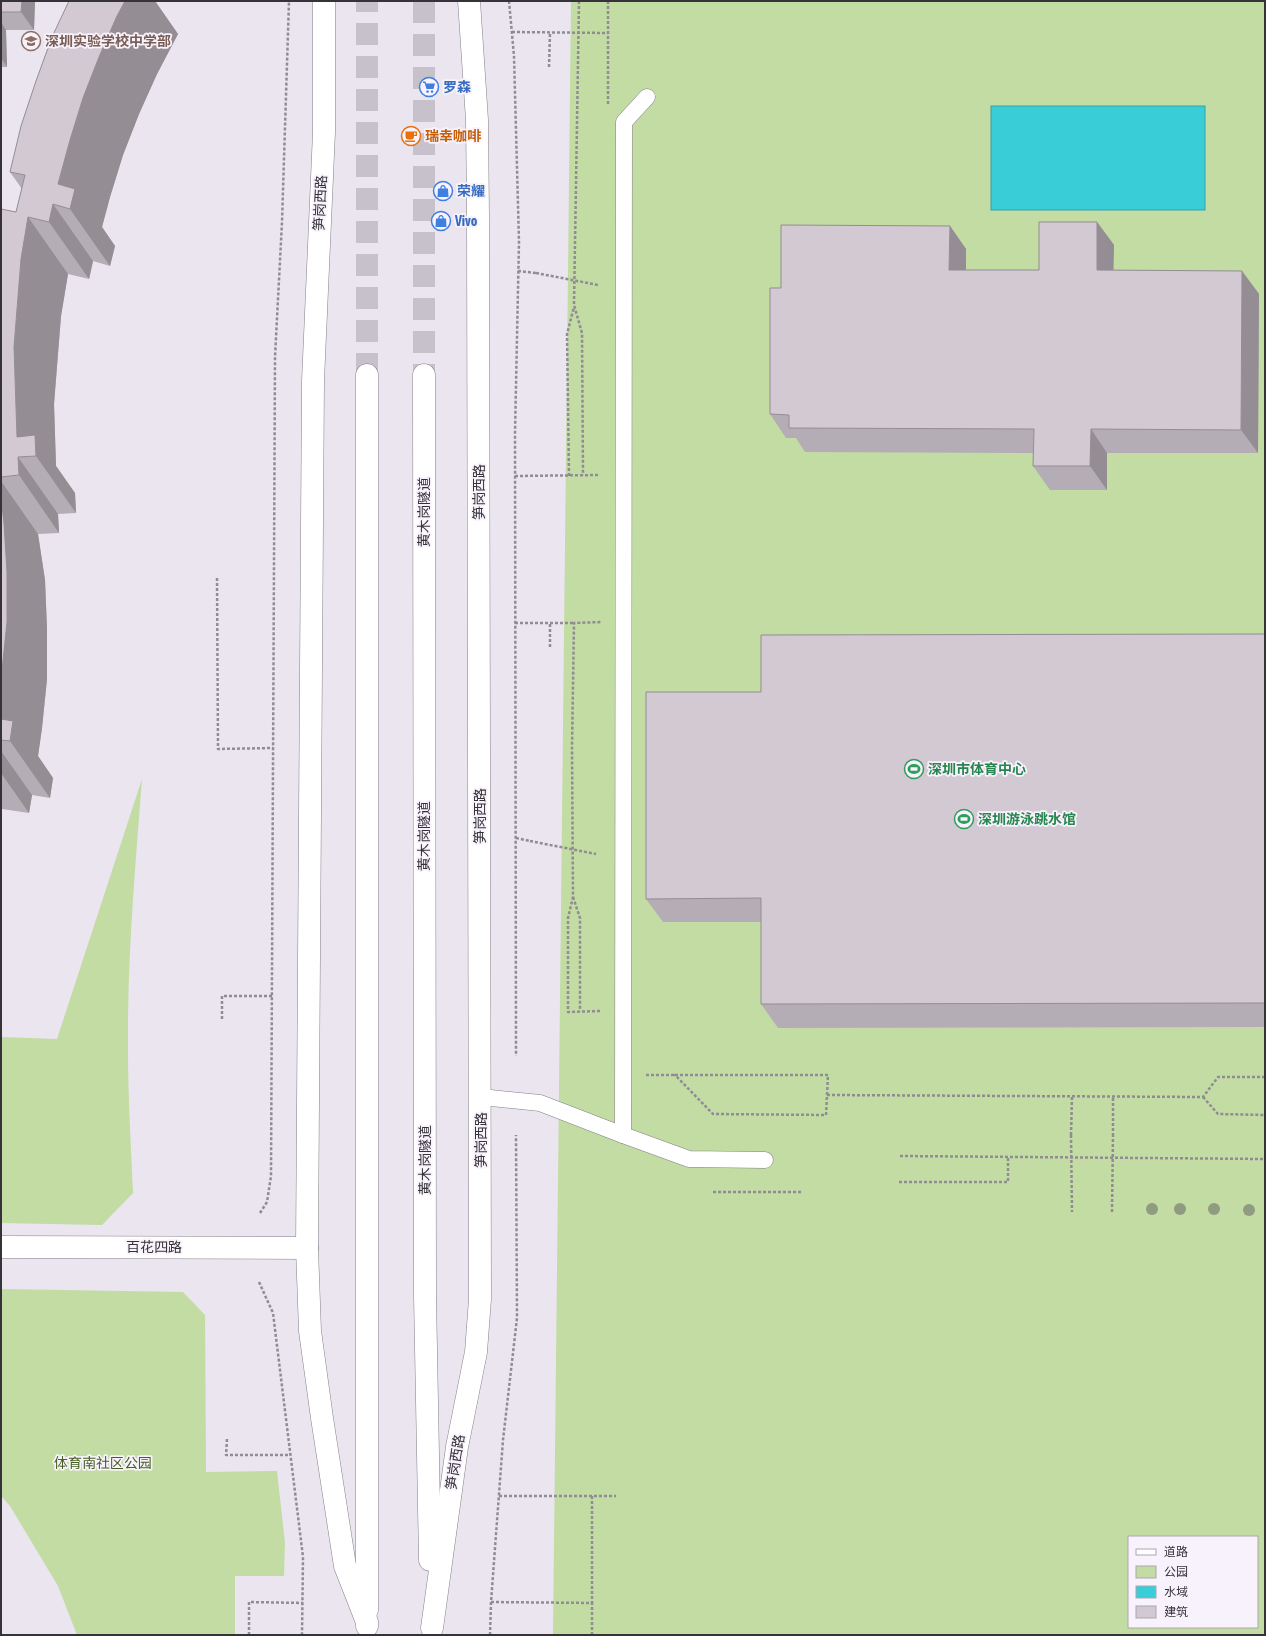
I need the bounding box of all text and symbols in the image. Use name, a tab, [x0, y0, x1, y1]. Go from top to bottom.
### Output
school or university icon: 深圳实验学校中学部	[20, 30, 42, 52]
place label: 深圳实验学校中学部	[45, 33, 171, 49]
supermarket icon: 罗森	[418, 76, 440, 98]
place label: 罗森	[443, 79, 471, 95]
cafe icon: 瑞幸咖啡	[400, 125, 422, 147]
place label: 瑞幸咖啡	[425, 128, 482, 144]
street label: 笋岗西路	[311, 175, 329, 231]
shop icon: 荣耀	[432, 180, 454, 202]
place label: 荣耀	[457, 183, 485, 199]
shop icon: Vivo	[430, 210, 452, 232]
place label: Vivo	[454, 213, 478, 229]
street label: 笋岗西路	[471, 464, 487, 520]
street label: 黄木岗隧道	[416, 477, 432, 547]
sports icon: 深圳市体育中心	[903, 758, 925, 780]
place label: 深圳市体育中心	[928, 761, 1026, 777]
street label: 笋岗西路	[472, 788, 488, 844]
street label: 黄木岗隧道	[416, 801, 432, 871]
sports icon: 深圳游泳跳水馆	[953, 808, 975, 830]
place label: 深圳游泳跳水馆	[978, 811, 1076, 827]
street label: 笋岗西路	[473, 1112, 489, 1168]
street label: 黄木岗隧道	[417, 1125, 433, 1195]
street label: 百花四路	[126, 1239, 182, 1255]
street label: 笋岗西路	[443, 1433, 467, 1491]
park label: 体育南社区公园	[54, 1455, 152, 1471]
legend	[1128, 1536, 1258, 1628]
text: 道路	[1164, 1545, 1188, 1559]
text: 公园	[1164, 1565, 1188, 1579]
text: 水域	[1164, 1585, 1188, 1599]
text: 建筑	[1164, 1605, 1188, 1619]

